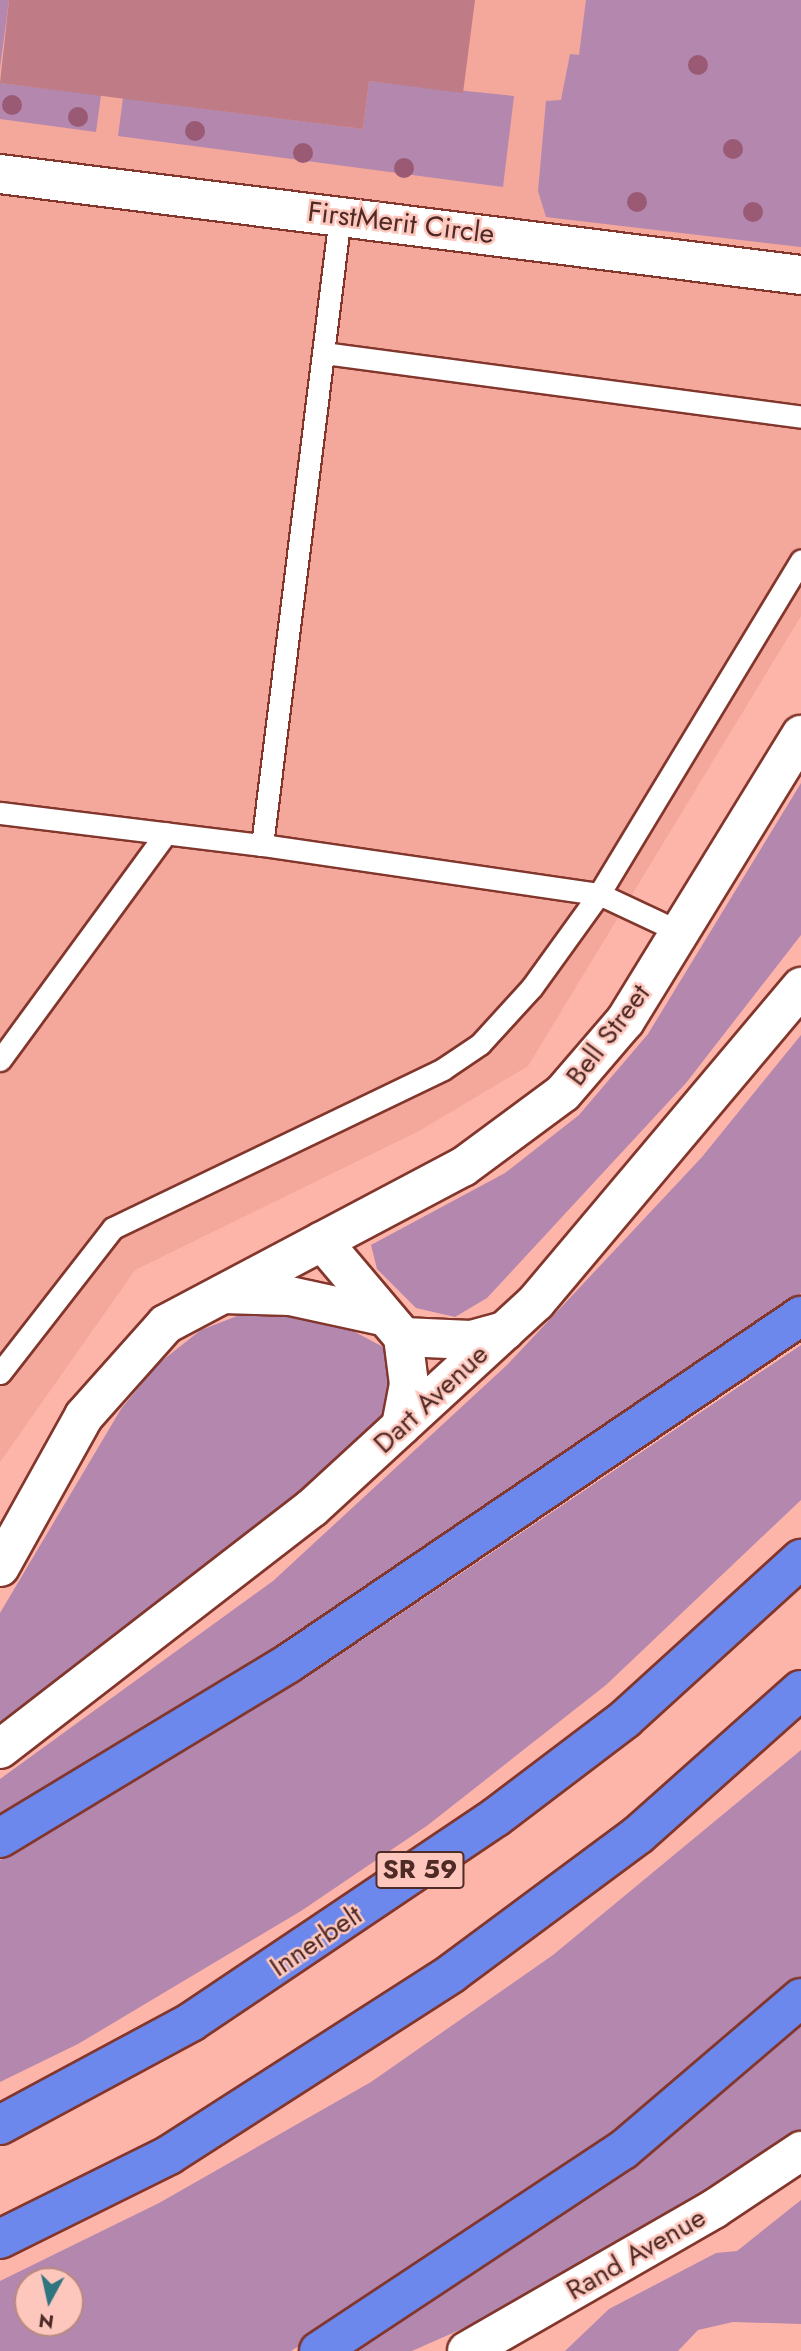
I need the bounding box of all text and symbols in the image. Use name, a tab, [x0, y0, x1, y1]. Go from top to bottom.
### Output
street label: FirstMerit Circle	[306, 195, 496, 251]
street label: Bell Street	[559, 978, 657, 1092]
street label: Dart Avenue	[367, 1337, 495, 1461]
road number: SR 59	[374, 1848, 466, 1893]
street label: Innerbelt	[264, 1898, 368, 1984]
street label: Rand Avenue	[560, 2201, 712, 2307]
north arrow	[14, 2267, 84, 2337]
text: N	[37, 2307, 56, 2336]

